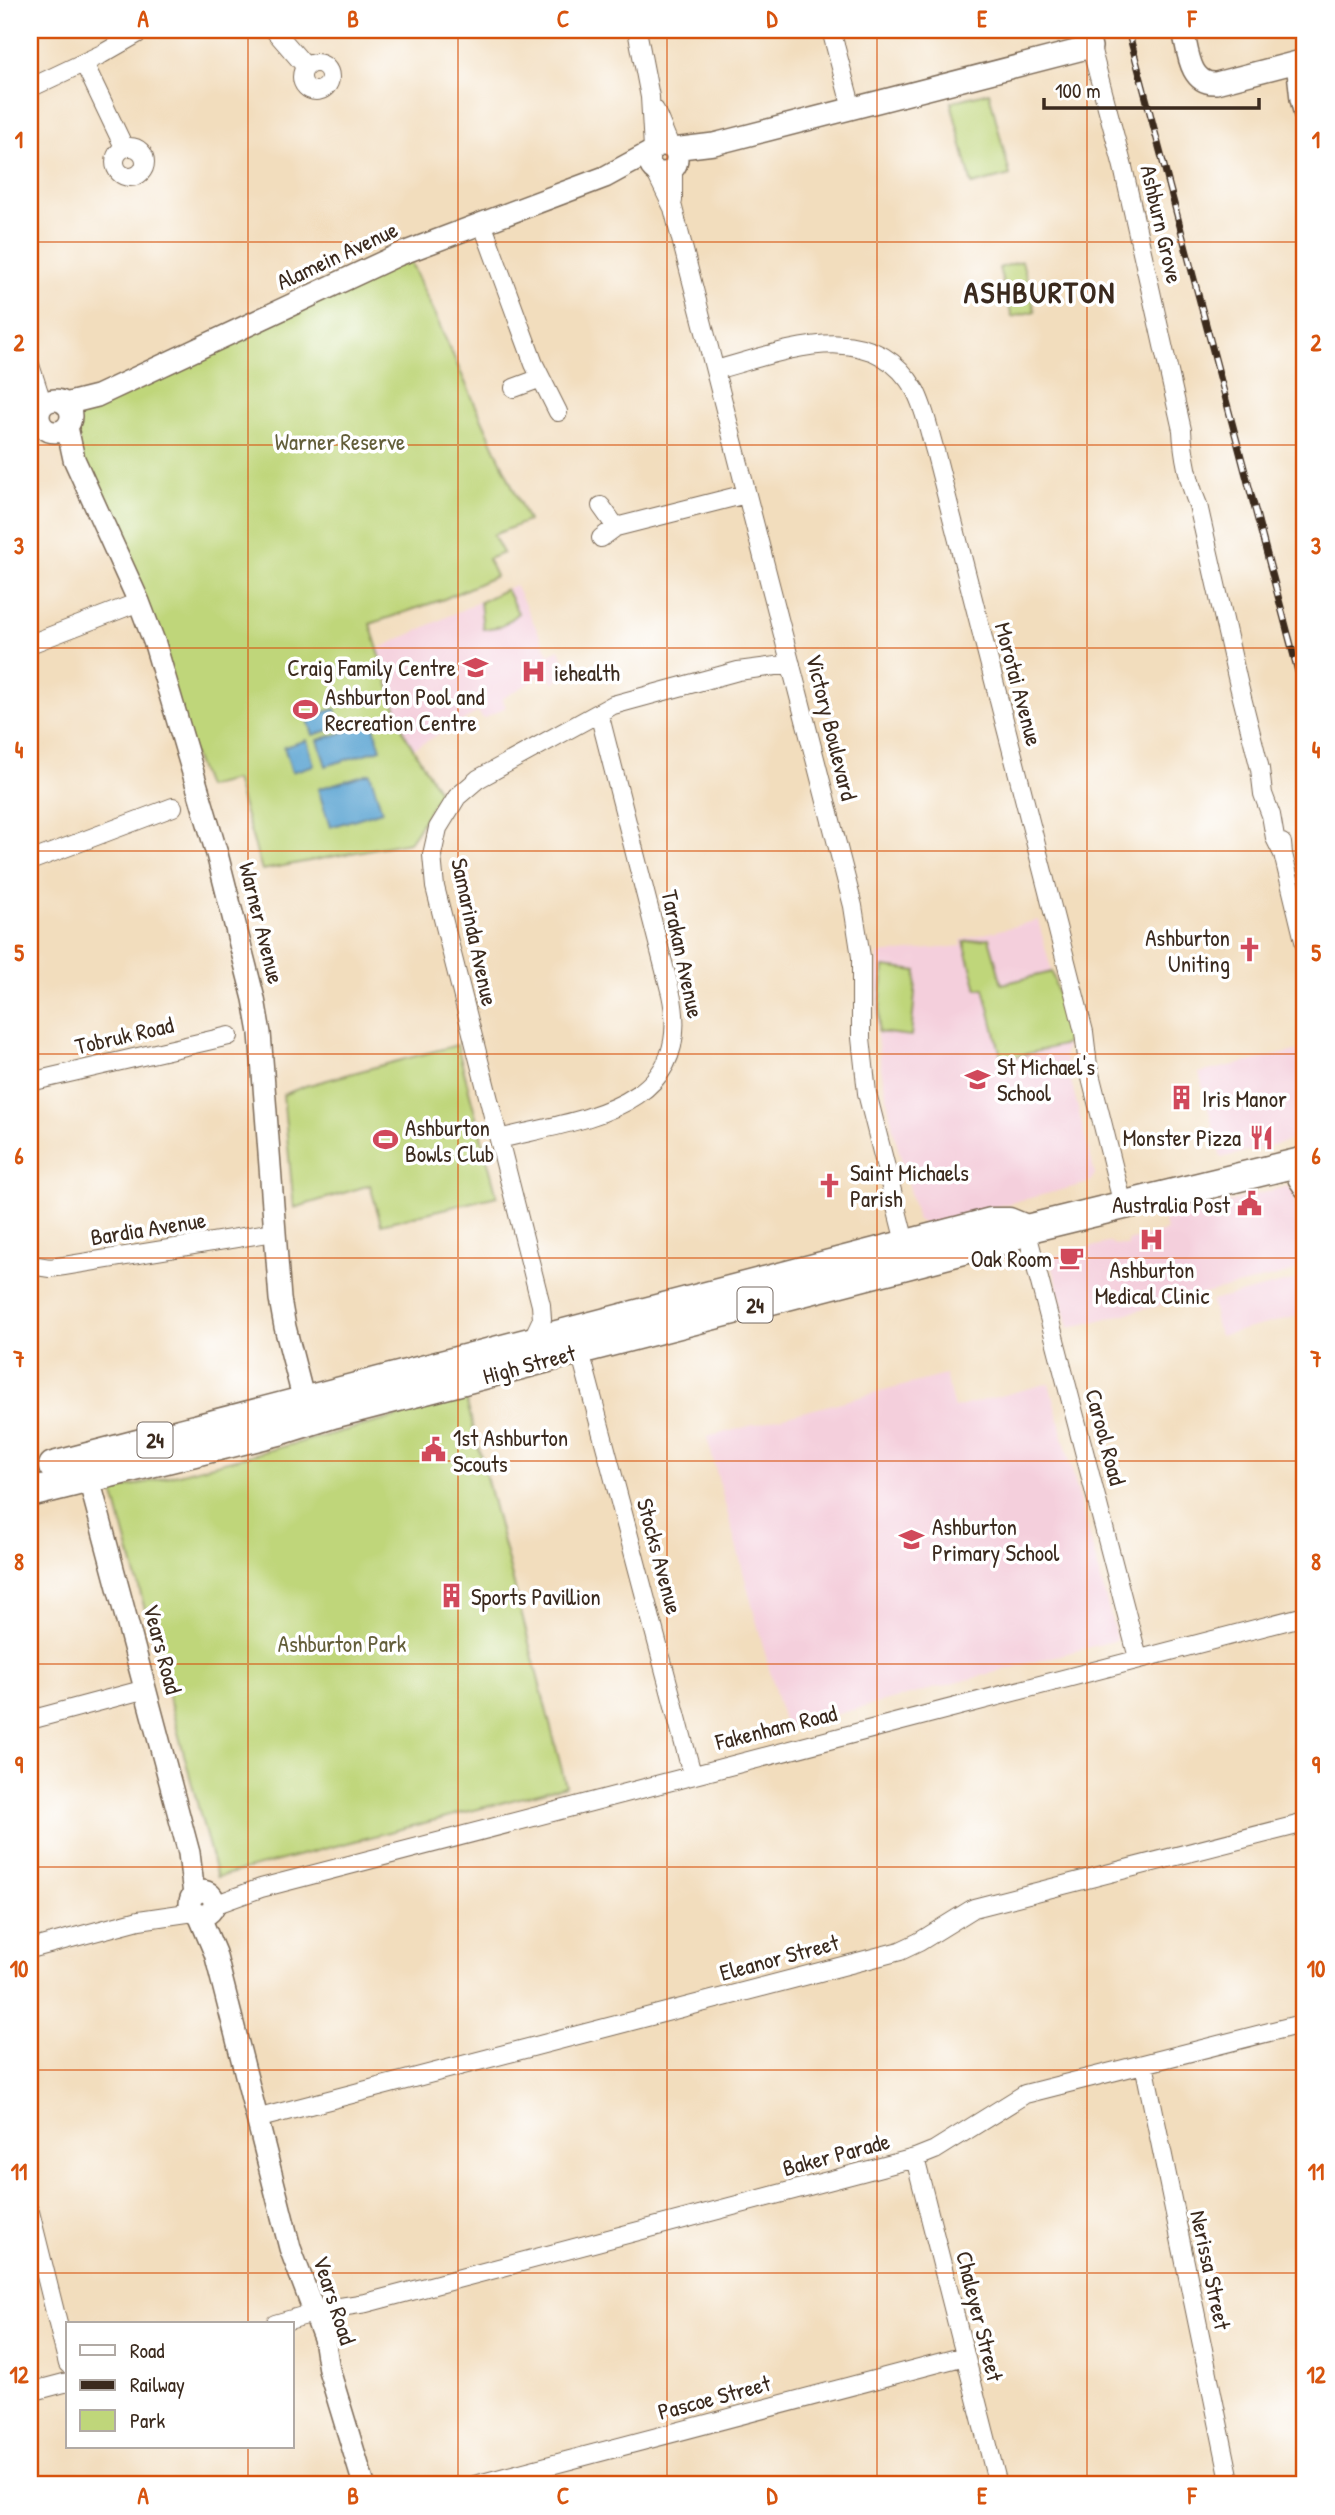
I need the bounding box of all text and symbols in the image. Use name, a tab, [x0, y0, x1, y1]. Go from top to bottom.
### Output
text: A	[137, 3, 149, 34]
text: B	[347, 3, 359, 34]
text: C	[557, 3, 569, 34]
text: D	[767, 3, 779, 34]
text: E	[977, 3, 988, 34]
text: F	[1187, 3, 1198, 34]
scale bar	[1044, 66, 1260, 110]
text: 100 m	[1055, 76, 1101, 105]
text: 1	[15, 124, 23, 155]
text: 1	[1312, 124, 1320, 155]
street label: Ashburn Grove	[1133, 162, 1191, 286]
street label: Alamein Avenue	[271, 213, 403, 297]
district label: ASHBURTON	[964, 272, 1116, 312]
text: 2	[14, 327, 25, 358]
text: 2	[1311, 327, 1322, 358]
park label: Warner Reserve	[275, 426, 405, 457]
text: 3	[14, 530, 24, 561]
text: 3	[1311, 530, 1321, 561]
street label: Morotai Avenue	[988, 619, 1050, 749]
street label: Victory Boulevard	[799, 651, 865, 803]
place label: Craig Family Centre	[287, 652, 456, 683]
school or university icon: Craig Family Centre	[462, 653, 490, 681]
place label: iehealth	[554, 657, 620, 688]
hospital icon: iehealth	[520, 658, 548, 686]
place label: Ashburton Pool and Recreation Centre	[325, 681, 485, 738]
sports icon: Ashburton Pool and Recreation Centre	[291, 695, 319, 723]
text: 4	[15, 734, 24, 765]
text: 4	[1312, 734, 1321, 765]
street label: Samarinda Avenue	[444, 855, 506, 1009]
street label: Warner Avenue	[232, 859, 292, 987]
street label: Tarakan Avenue	[654, 887, 712, 1021]
place label: Ashburton Uniting	[1145, 922, 1230, 979]
church icon: Ashburton Uniting	[1236, 936, 1264, 964]
text: 5	[14, 937, 24, 968]
text: 5	[1311, 937, 1321, 968]
street label: Tobruk Road	[72, 1009, 176, 1061]
place label: St Michael's School	[997, 1051, 1095, 1108]
school or university icon: St Michael's School	[963, 1065, 991, 1093]
place label: Iris Manor	[1202, 1083, 1287, 1114]
building icon: Iris Manor	[1168, 1084, 1196, 1112]
place label: Ashburton Bowls Club	[405, 1112, 494, 1169]
place label: Monster Pizza	[1123, 1122, 1241, 1153]
restaurant icon: Monster Pizza	[1247, 1123, 1275, 1151]
sports icon: Ashburton Bowls Club	[371, 1126, 399, 1154]
text: 6	[14, 1140, 24, 1171]
text: 6	[1311, 1140, 1321, 1171]
place label: Saint Michaels Parish	[850, 1157, 969, 1214]
church icon: Saint Michaels Parish	[816, 1171, 844, 1199]
place label: Australia Post	[1112, 1189, 1231, 1220]
public building icon: Australia Post	[1236, 1190, 1264, 1218]
street label: Bardia Avenue	[88, 1204, 208, 1252]
hospital icon: Ashburton Medical Clinic	[1138, 1225, 1166, 1253]
place label: Oak Room	[971, 1243, 1052, 1274]
cafe icon: Oak Room	[1058, 1244, 1086, 1272]
place label: Ashburton Medical Clinic	[1095, 1254, 1209, 1311]
road number: 24	[738, 1288, 772, 1322]
street label: High Street	[479, 1337, 580, 1391]
text: 7	[12, 1343, 25, 1374]
text: 7	[1309, 1343, 1322, 1374]
street label: Carool Road	[1078, 1386, 1134, 1488]
road number: 24	[138, 1422, 172, 1458]
place label: 1st Ashburton Scouts	[453, 1422, 568, 1479]
public building icon: 1st Ashburton Scouts	[419, 1436, 447, 1464]
street label: Stocks Avenue	[630, 1495, 690, 1617]
place label: Ashburton Primary School	[932, 1511, 1060, 1568]
school or university icon: Ashburton Primary School	[898, 1525, 926, 1553]
text: 8	[14, 1546, 24, 1577]
text: 8	[1311, 1546, 1321, 1577]
place label: Sports Pavillion	[471, 1581, 601, 1612]
building icon: Sports Pavillion	[437, 1582, 465, 1610]
street label: Vears Road	[136, 1601, 190, 1697]
park label: Ashburton Park	[278, 1628, 407, 1659]
street label: Fakenham Road	[711, 1697, 840, 1757]
text: 9	[15, 1749, 24, 1780]
text: 9	[1312, 1749, 1321, 1780]
street label: Eleanor Street	[716, 1926, 843, 1988]
text: 10	[10, 1953, 28, 1984]
text: 10	[1307, 1953, 1325, 1984]
street label: Baker Parade	[779, 2125, 893, 2183]
text: 11	[11, 2156, 27, 2187]
text: 11	[1308, 2156, 1324, 2187]
street label: Nerissa Street	[1183, 2208, 1239, 2333]
street label: Chaleyer Street	[949, 2248, 1011, 2385]
street label: Vears Road	[306, 2252, 364, 2348]
legend	[66, 2322, 294, 2448]
text: Road	[130, 2336, 164, 2365]
text: 12	[9, 2359, 29, 2390]
text: 12	[1306, 2359, 1326, 2390]
street label: Pascoe Street	[654, 2367, 775, 2427]
text: Railway	[130, 2370, 185, 2399]
text: Park	[130, 2406, 165, 2435]
text: A	[137, 2480, 149, 2511]
text: B	[347, 2480, 359, 2511]
text: C	[557, 2480, 569, 2511]
text: D	[767, 2480, 779, 2511]
text: E	[977, 2480, 988, 2511]
text: F	[1187, 2480, 1198, 2511]

